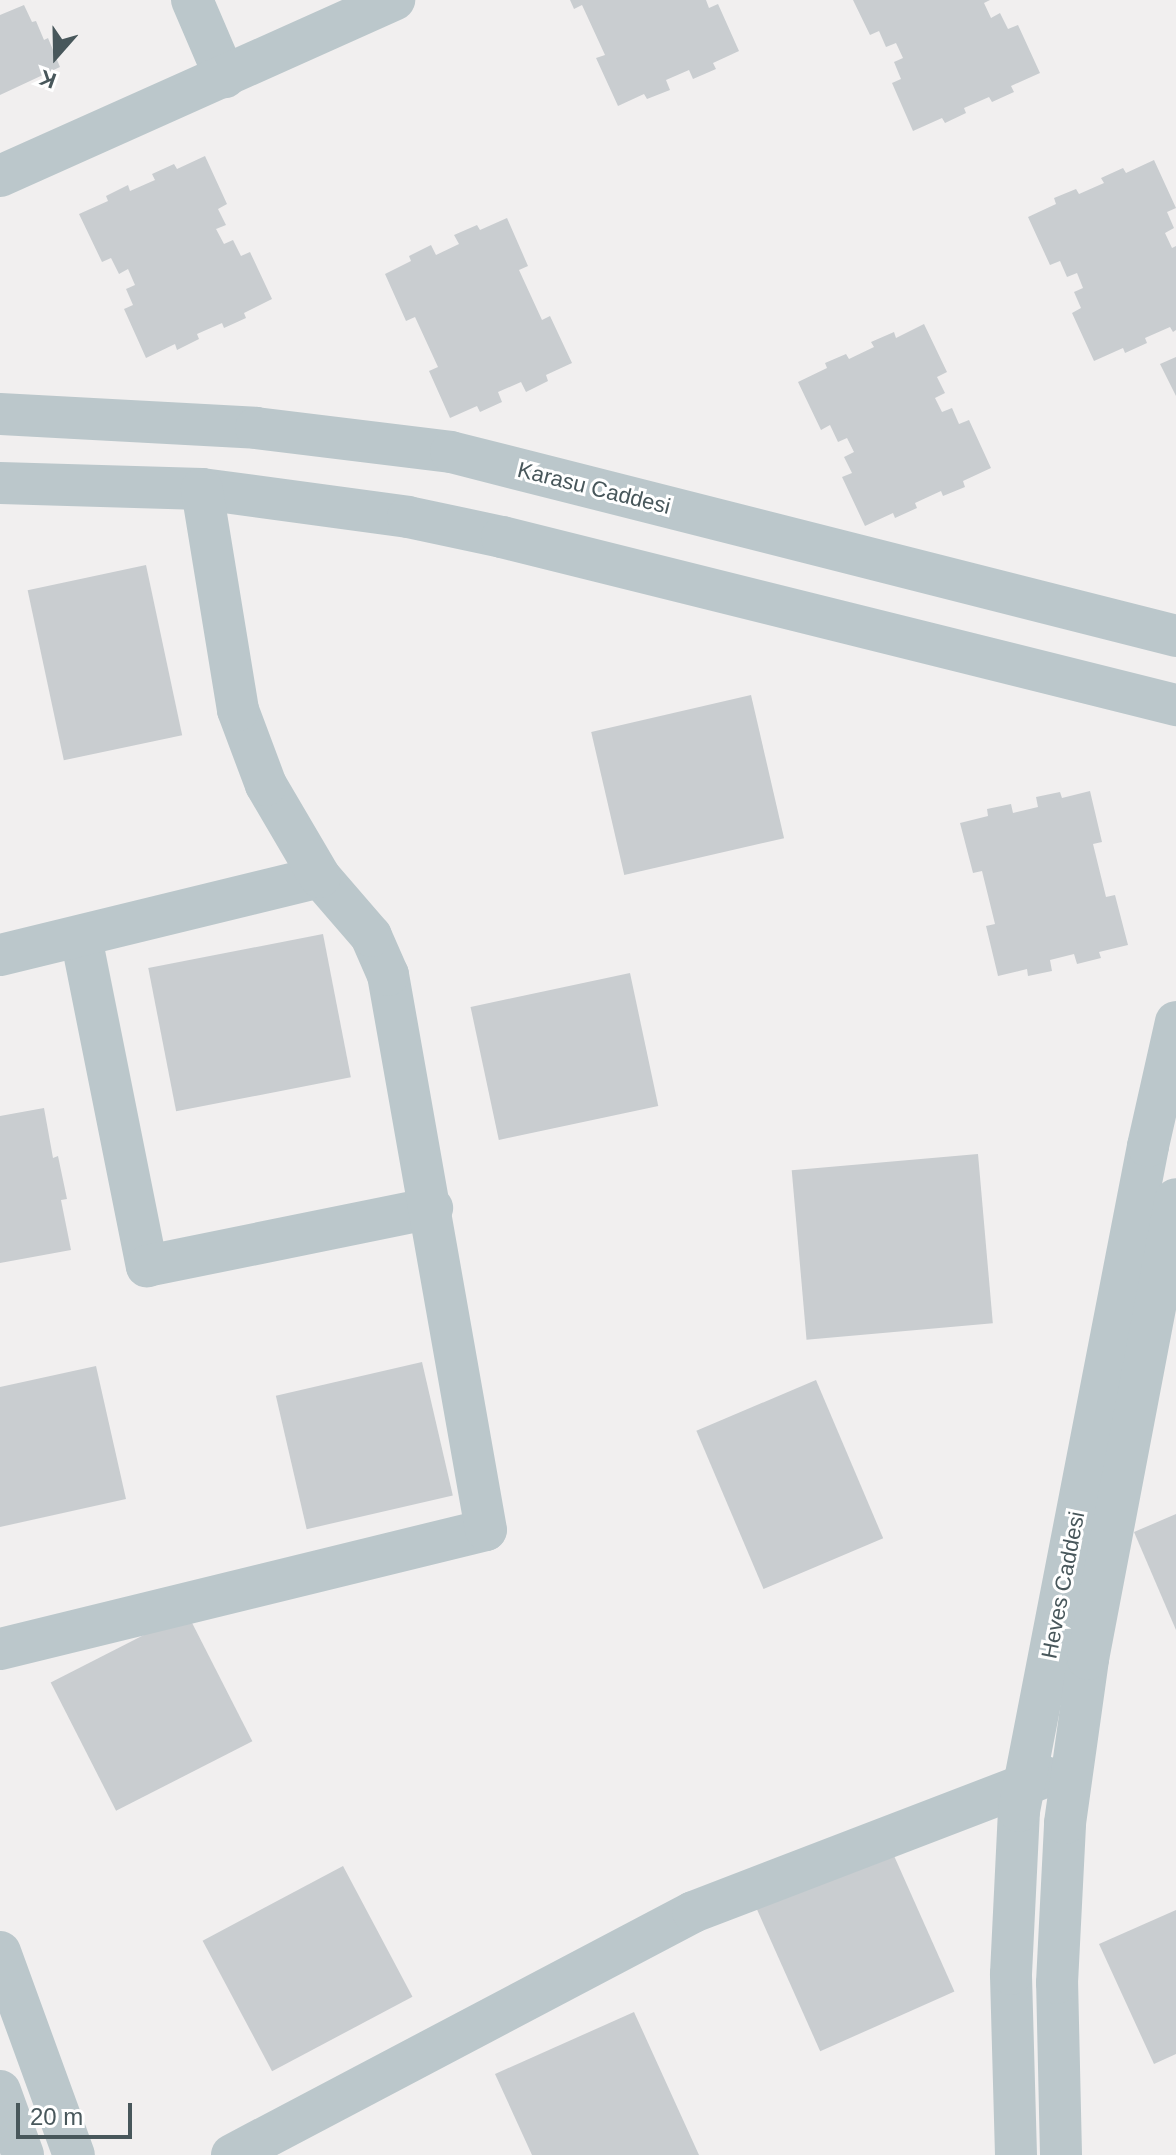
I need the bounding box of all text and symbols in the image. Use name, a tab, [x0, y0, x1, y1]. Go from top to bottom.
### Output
north arrow	[16, 16, 96, 96]
text: K	[36, 65, 59, 93]
street label: Karasu Caddesi	[515, 456, 673, 520]
street label: Heves Caddesi	[1036, 1509, 1090, 1661]
scale bar	[20, 2087, 136, 2137]
text: 20 m	[30, 2103, 83, 2130]

